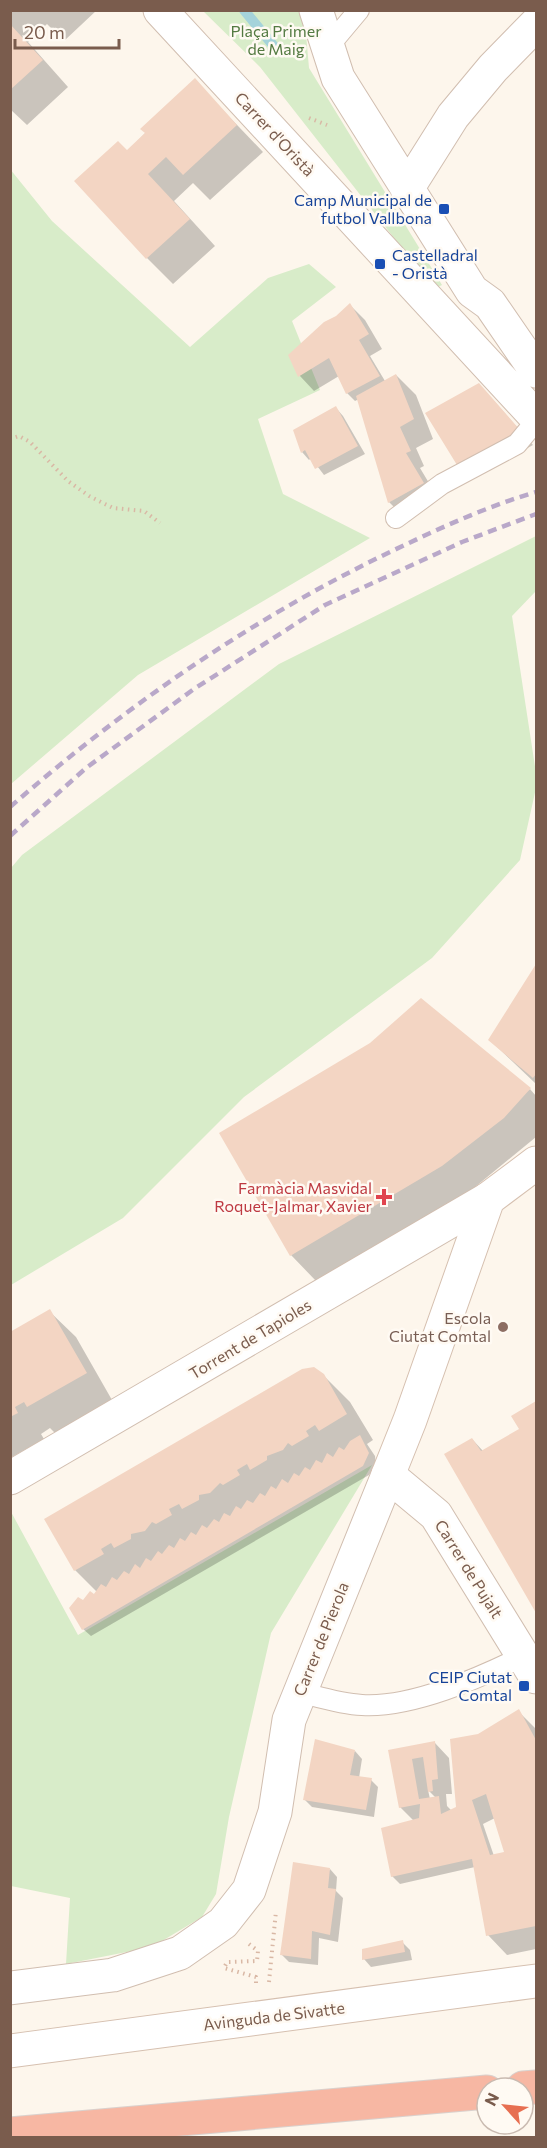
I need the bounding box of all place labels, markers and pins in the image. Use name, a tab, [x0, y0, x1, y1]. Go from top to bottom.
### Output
place label: Camp Municipal de futbol Vallbona	[294, 190, 432, 227]
marker: Camp Municipal de futbol Vallbona	[437, 202, 451, 216]
place label: Castelladral - Oristà	[392, 245, 478, 282]
marker: Castelladral - Oristà	[373, 257, 387, 271]
place label: Farmàcia Masvidal Roquet-Jalmar, Xavier	[214, 1178, 373, 1215]
marker: Farmàcia Masvidal Roquet-Jalmar, Xavier	[377, 1190, 391, 1204]
place label: Escola Ciutat Comtal	[389, 1308, 491, 1345]
marker: Escola Ciutat Comtal	[496, 1320, 510, 1334]
place label: CEIP Ciutat Comtal	[428, 1667, 512, 1704]
marker: CEIP Ciutat Comtal	[517, 1679, 531, 1693]

